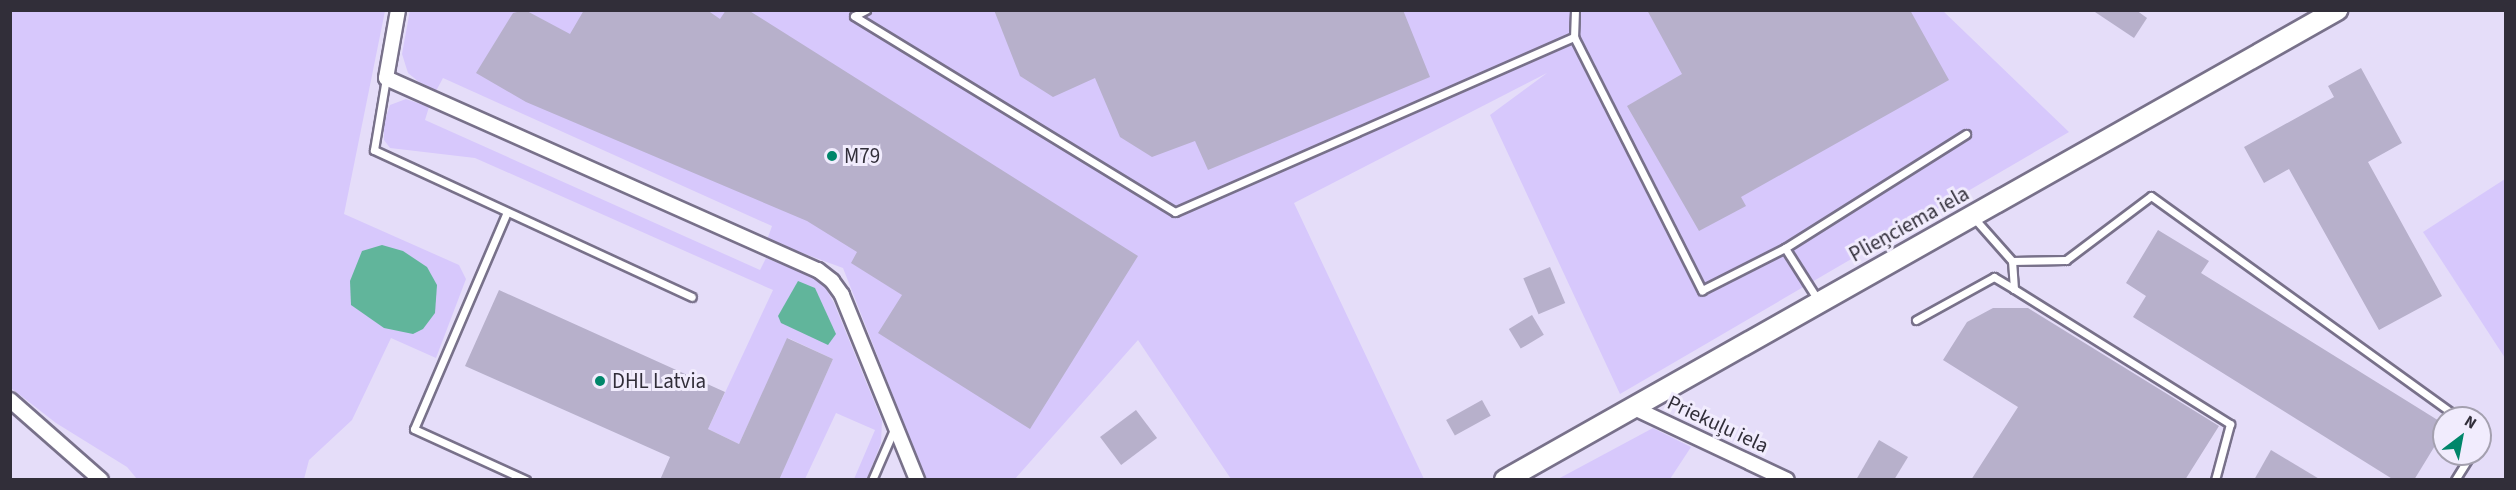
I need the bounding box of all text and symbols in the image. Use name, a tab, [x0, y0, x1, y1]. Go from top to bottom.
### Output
place label: M79	[844, 143, 880, 169]
marker: M79	[825, 149, 839, 163]
street label: Plieņciema iela	[1845, 181, 1973, 267]
place label: DHL Latvia	[612, 368, 706, 394]
marker: DHL Latvia	[593, 374, 607, 388]
street label: Priekuļu iela	[1663, 390, 1773, 458]
north arrow	[2432, 406, 2492, 466]
text: N	[2460, 410, 2481, 435]

